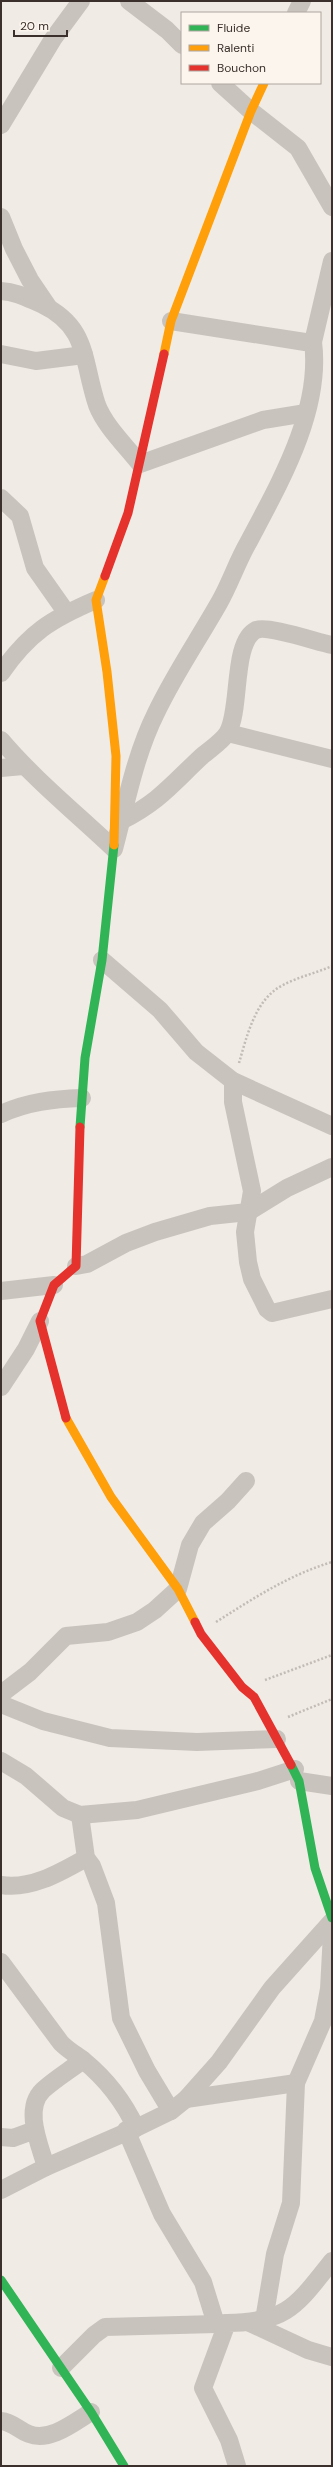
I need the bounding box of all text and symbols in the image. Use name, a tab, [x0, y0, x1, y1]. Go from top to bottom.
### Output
scale bar	[14, 12, 67, 38]
legend	[181, 12, 321, 84]
text: 20 m	[20, 18, 49, 34]
text: Fluide	[217, 20, 250, 36]
text: Ralenti	[217, 40, 255, 56]
text: Bouchon	[217, 60, 266, 76]

